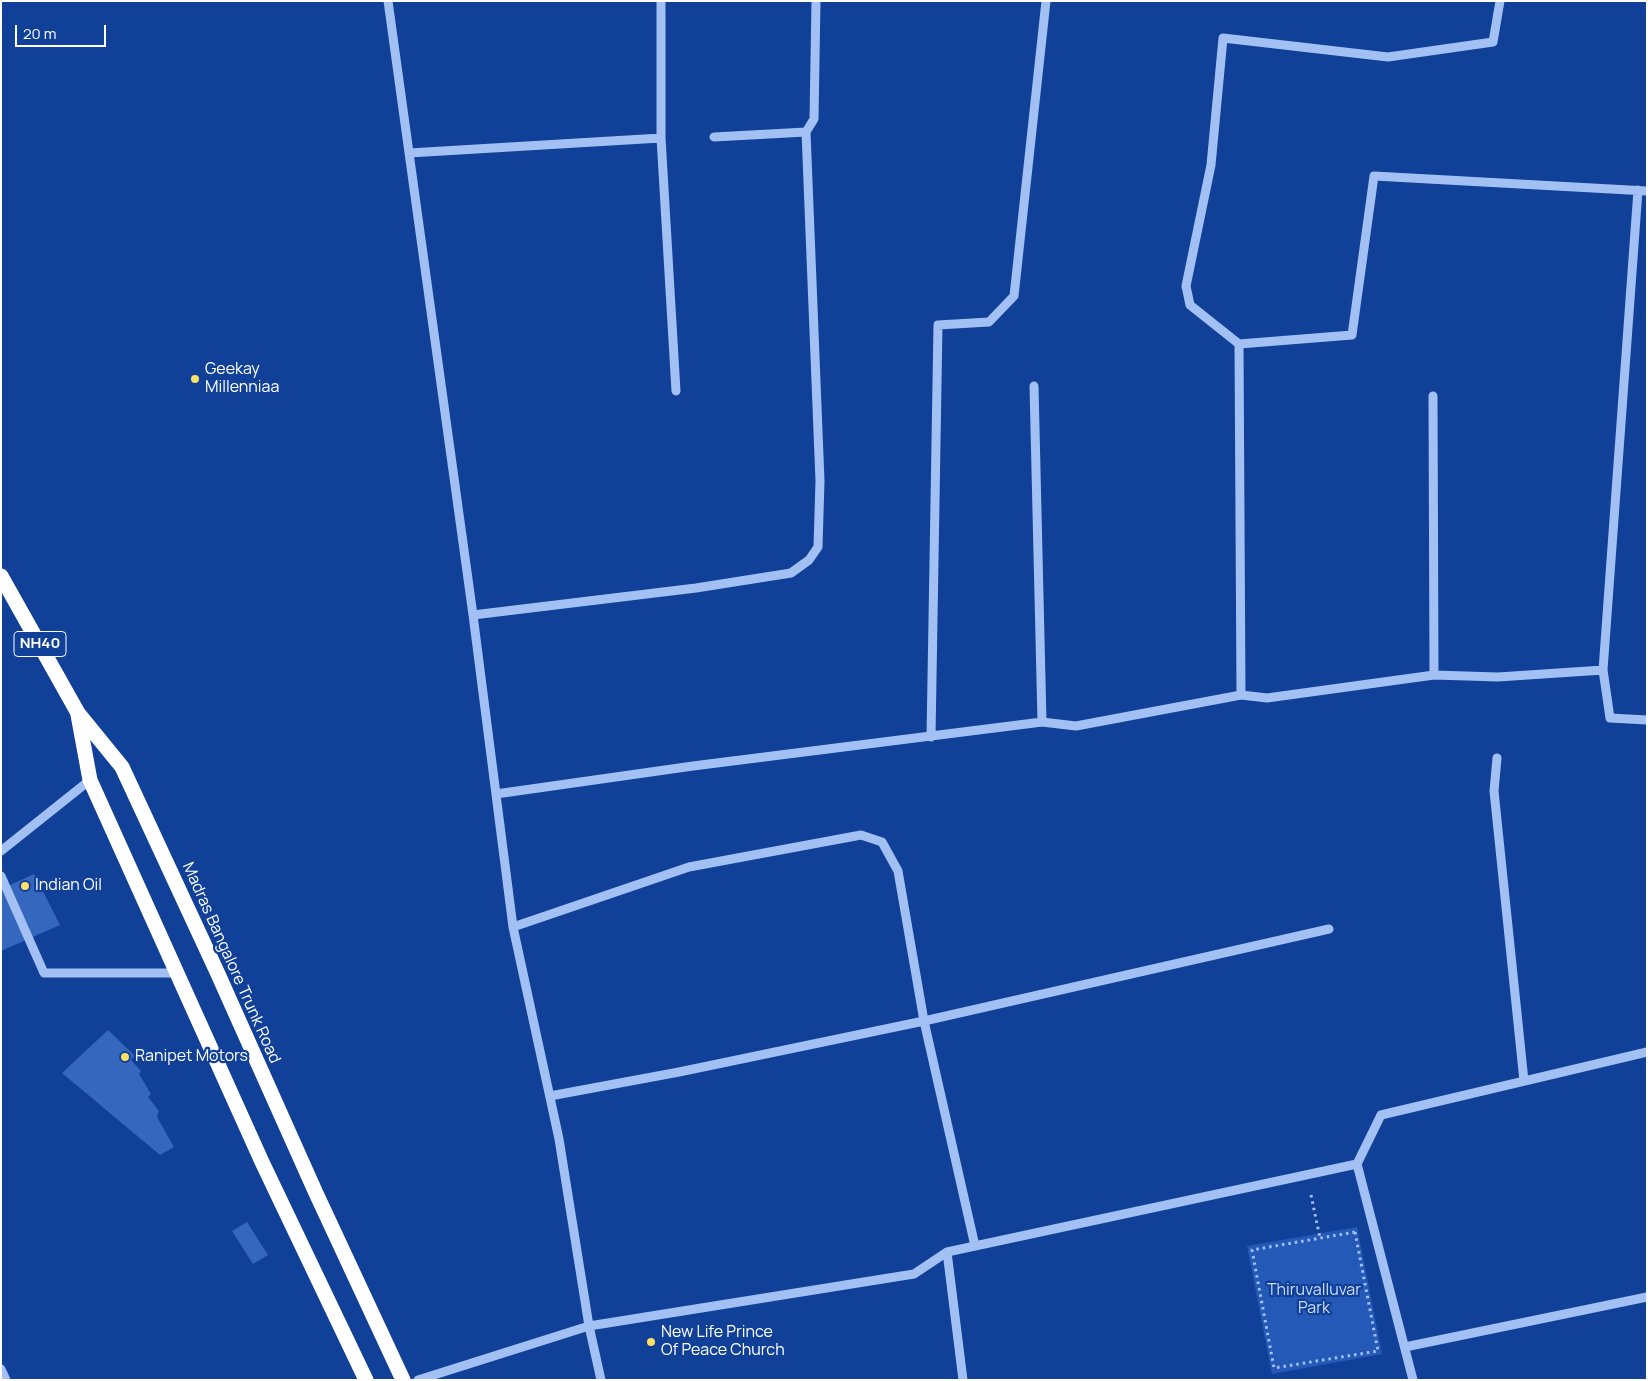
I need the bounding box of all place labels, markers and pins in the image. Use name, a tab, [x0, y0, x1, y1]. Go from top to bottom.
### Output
place label: Geekay Millenniaa	[205, 360, 279, 398]
marker: Geekay Millenniaa	[189, 373, 201, 385]
place label: Indian Oil	[35, 876, 102, 896]
marker: Indian Oil	[19, 880, 31, 892]
place label: Ranipet Motors	[135, 1047, 248, 1067]
marker: Ranipet Motors	[119, 1051, 131, 1063]
place label: New Life Prince Of Peace Church	[661, 1323, 785, 1361]
marker: New Life Prince Of Peace Church	[645, 1336, 657, 1348]

